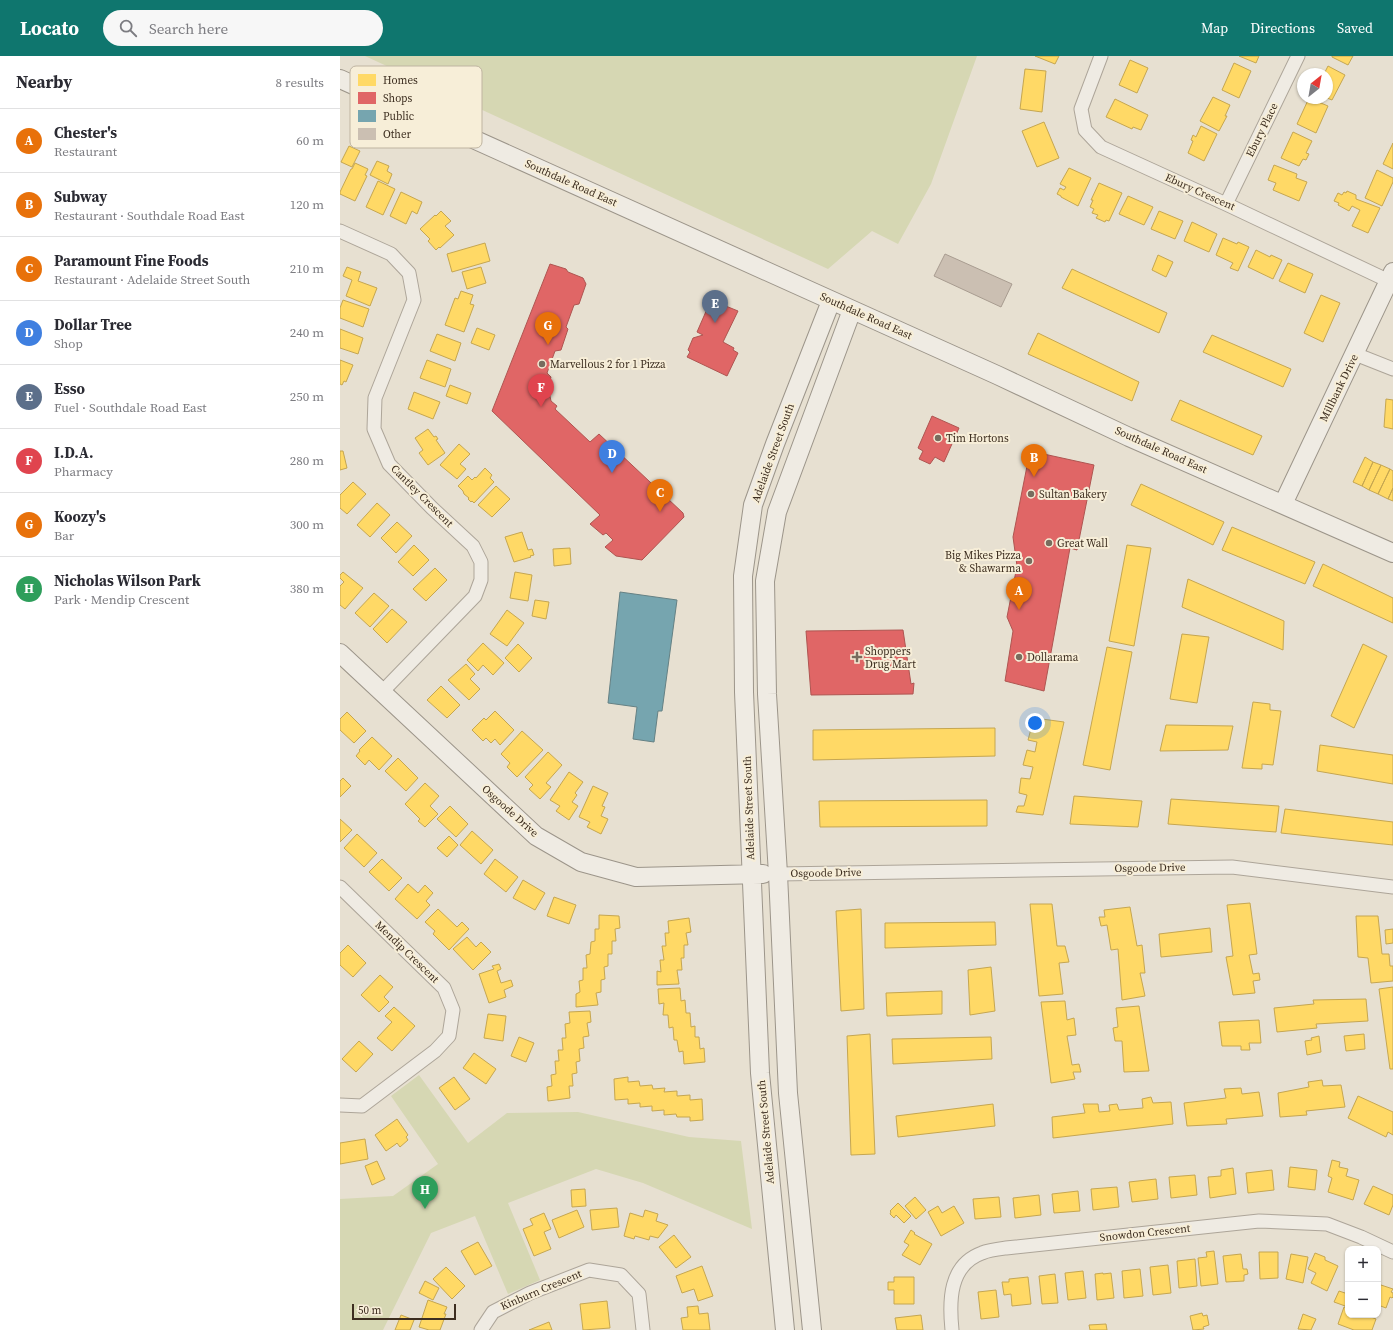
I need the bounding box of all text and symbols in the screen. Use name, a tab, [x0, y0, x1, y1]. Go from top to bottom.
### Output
search box	[103, 10, 383, 46]
text: Locato	[20, 15, 79, 41]
icon: search	[117, 17, 139, 39]
text: Search here	[149, 18, 228, 39]
text: Map	[1201, 18, 1228, 38]
text: Directions	[1250, 18, 1315, 38]
text: Saved	[1337, 18, 1373, 38]
legend	[350, 66, 482, 148]
north arrow	[1297, 68, 1333, 104]
text: Nearby	[16, 70, 72, 94]
text: Homes	[383, 73, 418, 88]
text: 8 results	[276, 74, 324, 91]
text: Shops	[383, 91, 412, 106]
street label: Ebury Place	[1242, 100, 1282, 160]
text: Public	[383, 109, 415, 124]
text: Chester's	[54, 122, 117, 143]
text: Other	[383, 127, 412, 142]
text: A	[25, 132, 33, 149]
text: 60 m	[296, 132, 324, 149]
text: Restaurant	[54, 143, 117, 160]
street label: Southdale Road East	[523, 156, 620, 210]
street label: Ebury Crescent	[1163, 170, 1238, 214]
text: Subway	[54, 186, 107, 207]
text: B	[25, 196, 33, 213]
text: 120 m	[290, 196, 324, 213]
text: Restaurant · Southdale Road East	[54, 207, 244, 224]
text: Paramount Fine Foods	[54, 250, 208, 271]
text: C	[25, 260, 33, 277]
text: 210 m	[290, 260, 324, 277]
text: Restaurant · Adelaide Street South	[54, 271, 250, 288]
street label: Southdale Road East	[818, 289, 915, 343]
pin: E	[702, 290, 728, 323]
pin: G	[535, 312, 561, 345]
text: Dollar Tree	[54, 314, 132, 335]
text: D	[24, 324, 34, 341]
text: 240 m	[290, 324, 324, 341]
text: Shop	[54, 335, 83, 352]
street label: Millbank Drive	[1316, 351, 1362, 424]
place label: Marvellous 2 for 1 Pizza	[550, 357, 666, 372]
marker: Marvellous 2 for 1 Pizza	[537, 359, 547, 369]
pin: F	[528, 374, 554, 407]
text: Esso	[54, 378, 85, 399]
text: E	[25, 388, 33, 405]
text: 250 m	[290, 388, 324, 405]
text: Fuel · Southdale Road East	[54, 399, 207, 416]
street label: Adelaide Street South	[748, 401, 798, 505]
street label: Southdale Road East	[1113, 423, 1210, 477]
place label: Tim Hortons	[946, 431, 1009, 446]
marker: Tim Hortons	[933, 433, 943, 443]
pin: D	[599, 440, 625, 473]
text: I.D.A.	[54, 442, 93, 463]
pin: B	[1021, 444, 1047, 477]
text: F	[25, 452, 33, 469]
text: 280 m	[290, 452, 324, 469]
street label: Cantley Crescent	[387, 461, 457, 531]
text: Pharmacy	[54, 463, 113, 480]
pin: C	[647, 479, 673, 512]
place label: Sultan Bakery	[1039, 487, 1107, 502]
marker: Sultan Bakery	[1026, 489, 1036, 499]
text: Koozy's	[54, 506, 106, 527]
text: G	[25, 516, 33, 533]
text: 300 m	[290, 516, 324, 533]
text: Bar	[54, 527, 74, 544]
place label: Great Wall	[1057, 536, 1108, 551]
marker: Great Wall	[1044, 538, 1054, 548]
place label: Big Mikes Pizza & Shawarma	[945, 548, 1021, 576]
marker: Big Mikes Pizza & Shawarma	[1024, 556, 1034, 566]
text: Nicholas Wilson Park	[54, 570, 201, 591]
pin: A	[1006, 577, 1032, 610]
text: H	[24, 580, 34, 597]
text: 380 m	[290, 580, 324, 597]
text: Park · Mendip Crescent	[54, 591, 189, 608]
place label: Shoppers Drug Mart	[865, 644, 916, 672]
place label: Dollarama	[1027, 650, 1079, 665]
marker: Shoppers Drug Mart	[852, 652, 862, 662]
marker: Dollarama	[1014, 652, 1024, 662]
your location	[1025, 713, 1045, 733]
street label: Adelaide Street South	[740, 755, 758, 860]
street label: Osgoode Drive	[479, 782, 542, 841]
street label: Osgoode Drive	[1114, 860, 1186, 876]
street label: Osgoode Drive	[790, 865, 862, 881]
street label: Mendip Crescent	[372, 918, 443, 987]
street label: Adelaide Street South	[754, 1079, 778, 1185]
pin: H	[412, 1176, 438, 1209]
street label: Snowdon Crescent	[1099, 1221, 1191, 1245]
map controls	[1345, 1246, 1381, 1318]
button: +	[1345, 1246, 1381, 1282]
street label: Kinburn Crescent	[498, 1266, 584, 1314]
button: −	[1345, 1282, 1381, 1318]
scale bar	[352, 1302, 456, 1321]
text: 50 m	[358, 1303, 381, 1318]

